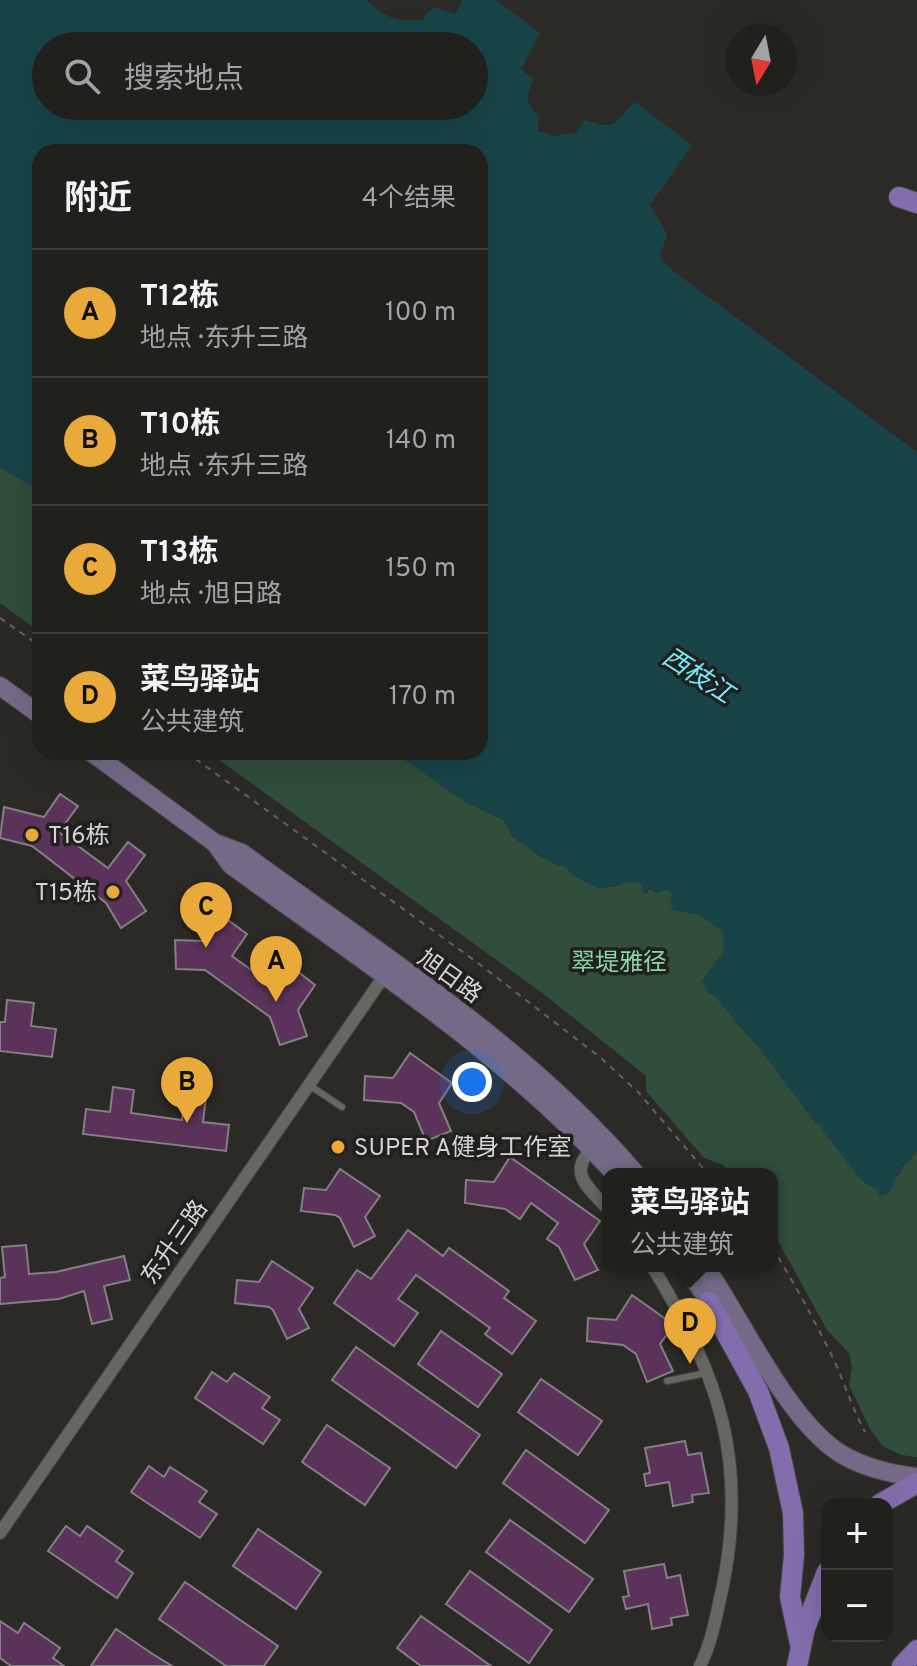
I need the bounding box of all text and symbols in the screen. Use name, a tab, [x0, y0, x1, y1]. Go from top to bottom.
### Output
north arrow	[725, 24, 797, 96]
search box	[32, 32, 488, 120]
icon: search	[60, 54, 104, 98]
text: 搜索地点	[124, 62, 244, 99]
text: 附近	[64, 179, 132, 222]
text: 4个结果	[362, 183, 456, 216]
text: T12栋	[140, 279, 219, 316]
text: A	[81, 297, 99, 330]
text: 100 m	[385, 297, 456, 330]
text: 地点 · 东升三路	[140, 323, 308, 356]
text: T10栋	[140, 407, 220, 444]
text: B	[81, 425, 99, 458]
text: 140 m	[386, 425, 456, 458]
text: 地点 · 东升三路	[140, 451, 308, 484]
text: T13栋	[140, 535, 219, 572]
text: C	[82, 553, 98, 586]
text: 150 m	[385, 553, 456, 586]
text: 地点 · 旭日路	[140, 579, 282, 612]
water label: 西枝江	[655, 642, 741, 714]
text: 菜鸟驿站	[140, 663, 260, 700]
text: D	[81, 681, 99, 714]
text: 170 m	[389, 681, 456, 714]
text: 公共建筑	[140, 707, 244, 740]
place label: T16栋	[48, 822, 110, 852]
marker: T16栋	[23, 826, 41, 844]
place label: T15栋	[35, 879, 97, 909]
pin: C	[180, 882, 232, 948]
marker: T15栋	[104, 883, 122, 901]
pin: A	[250, 936, 302, 1002]
street label: 旭日路	[411, 944, 487, 1011]
park label: 翠堤雅径	[571, 949, 667, 979]
pin: B	[161, 1057, 213, 1123]
your location	[452, 1062, 492, 1102]
place label: SUPER A健身工作室	[354, 1134, 571, 1164]
marker: SUPER A健身工作室	[329, 1138, 347, 1156]
popup	[602, 1168, 778, 1272]
text: 菜鸟驿站	[630, 1186, 750, 1223]
street label: 东升三路	[136, 1195, 215, 1291]
text: 公共建筑	[630, 1230, 734, 1263]
pin: D	[664, 1298, 716, 1364]
map controls	[821, 1498, 893, 1642]
button: +	[821, 1498, 893, 1570]
button: −	[821, 1570, 893, 1642]

